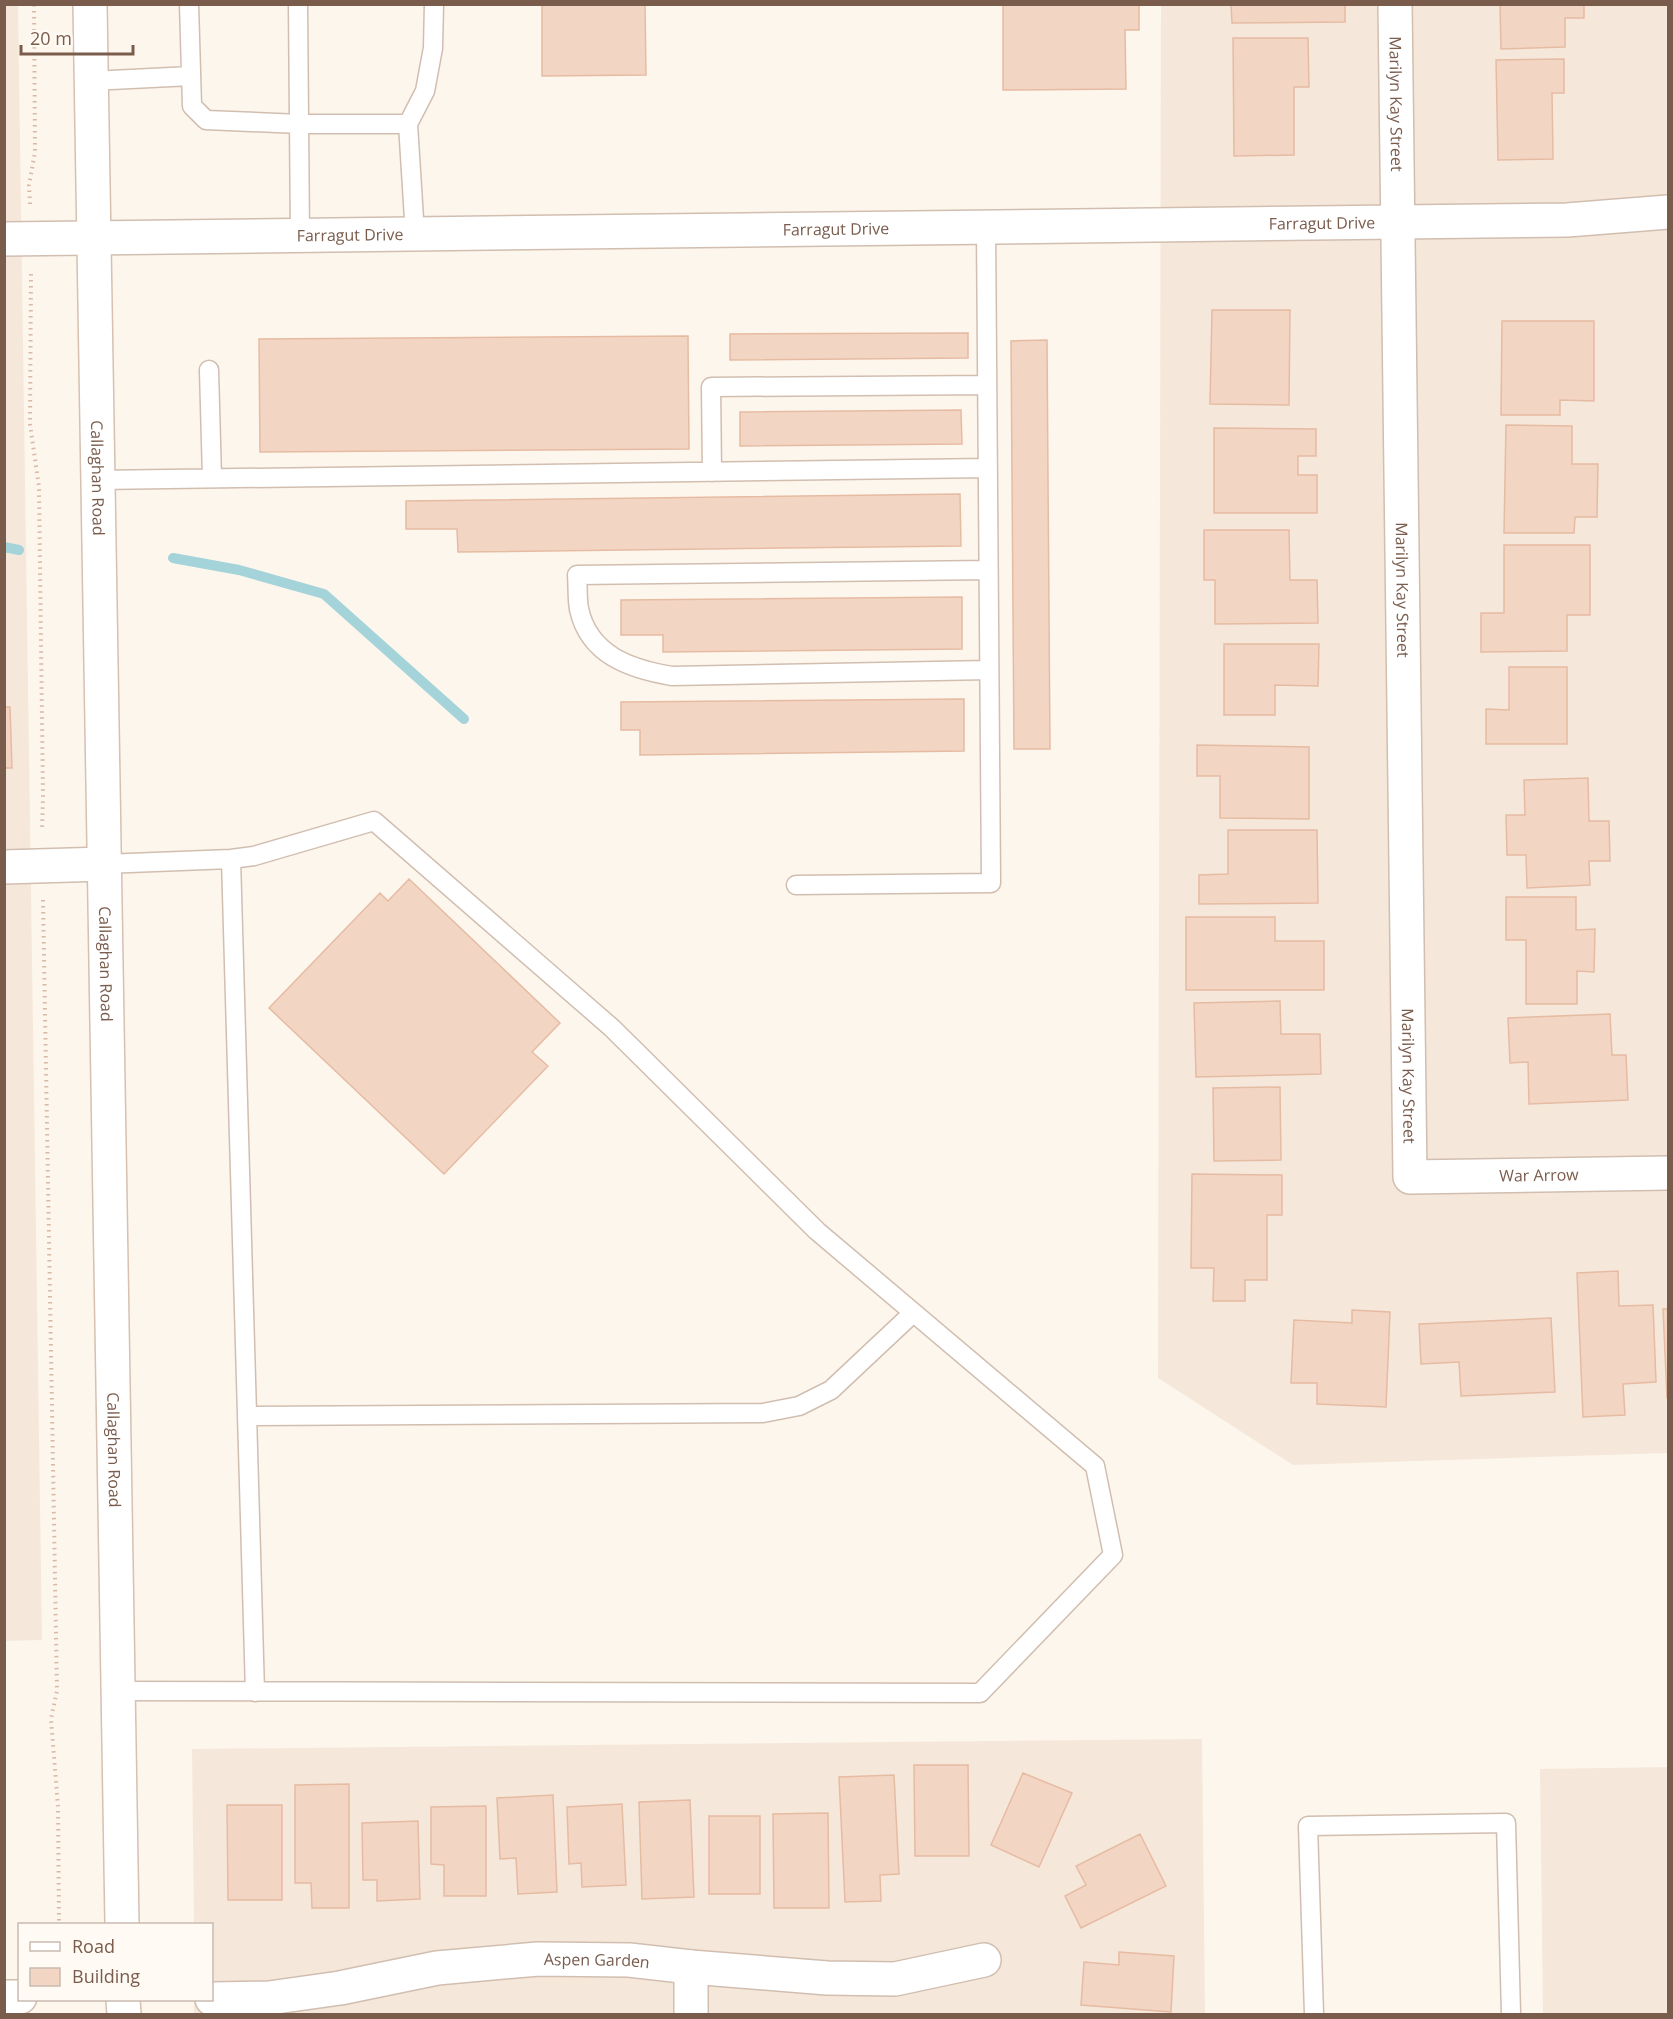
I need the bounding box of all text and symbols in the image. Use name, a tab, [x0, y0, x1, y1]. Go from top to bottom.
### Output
scale bar	[21, 18, 134, 56]
text: 20 m	[30, 26, 72, 50]
street label: Marilyn Kay Street	[1384, 36, 1408, 172]
street label: Farragut Drive	[1268, 211, 1375, 235]
street label: Farragut Drive	[782, 217, 889, 241]
street label: Farragut Drive	[297, 223, 403, 246]
street label: Callaghan Road	[86, 420, 110, 536]
street label: Marilyn Kay Street	[1391, 522, 1414, 658]
street label: Callaghan Road	[94, 906, 118, 1022]
street label: Marilyn Kay Street	[1397, 1008, 1421, 1144]
street label: War Arrow	[1499, 1163, 1579, 1187]
street label: Callaghan Road	[102, 1392, 126, 1508]
legend	[18, 1923, 213, 2001]
text: Road	[72, 1934, 115, 1958]
street label: Aspen Garden	[544, 1948, 651, 1973]
text: Building	[72, 1964, 140, 1988]

